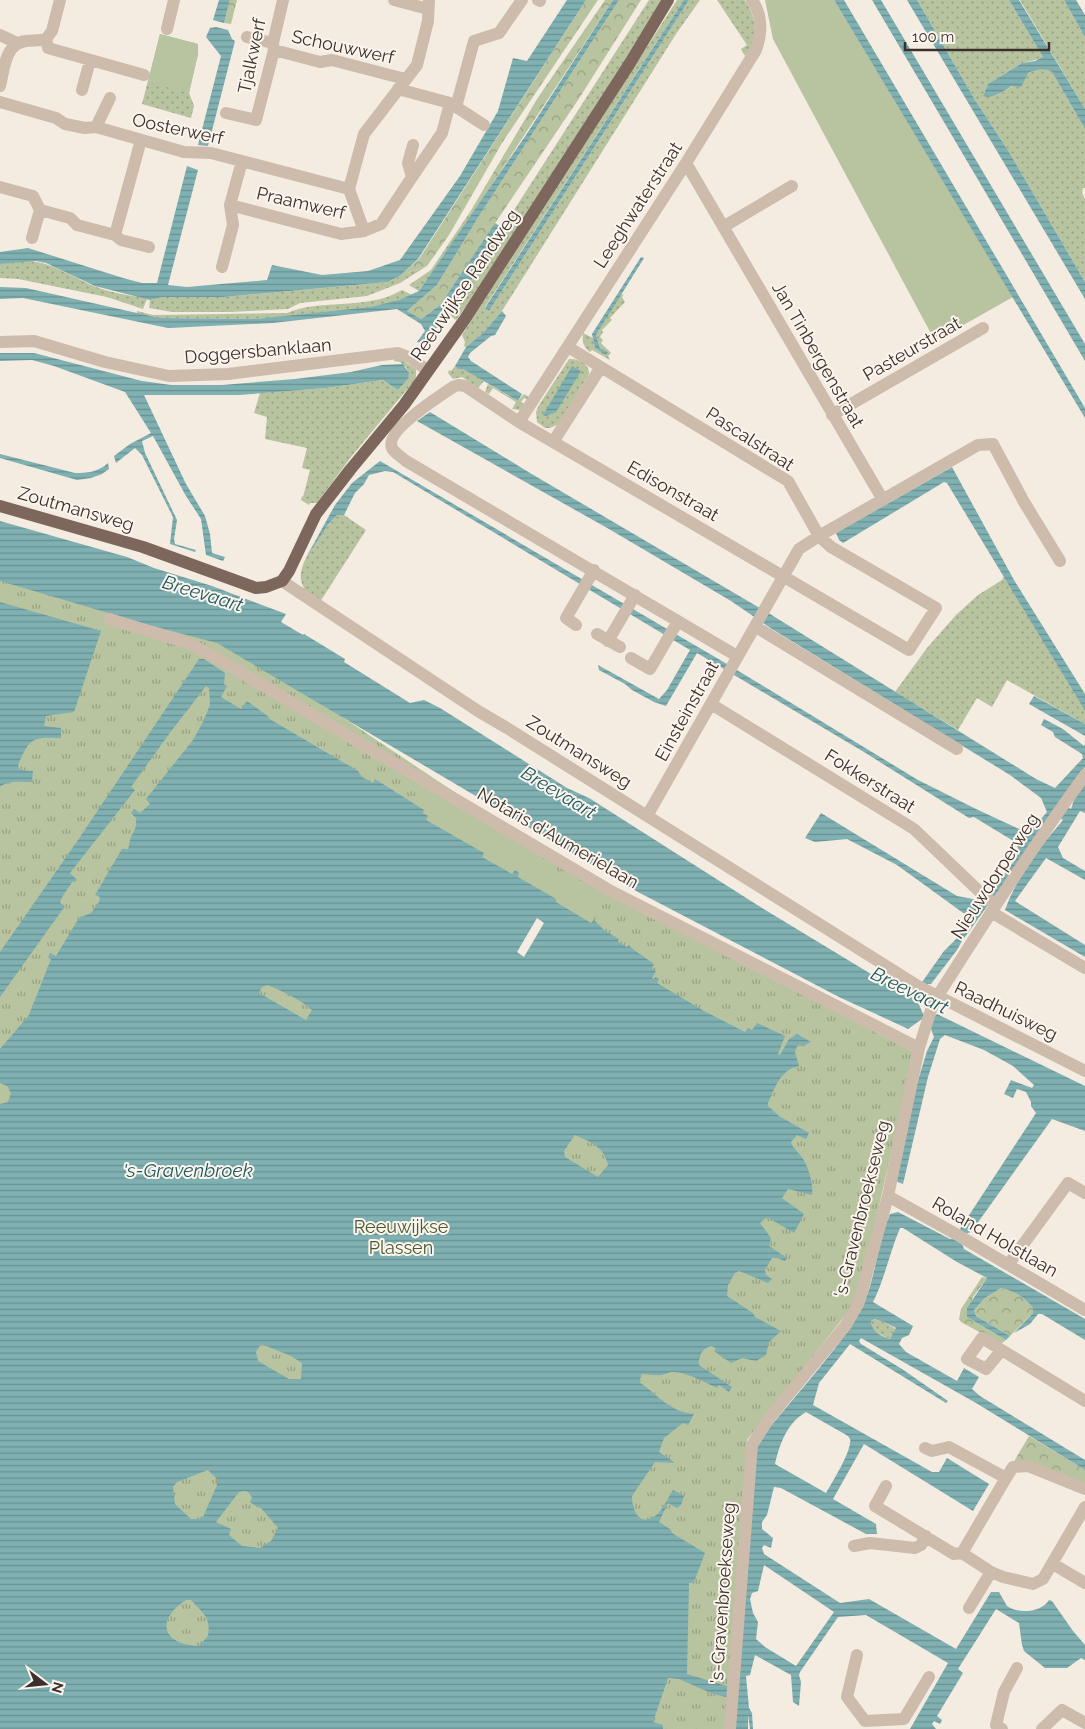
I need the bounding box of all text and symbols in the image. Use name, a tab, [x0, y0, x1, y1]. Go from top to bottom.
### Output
street label: Tjalkwerf	[233, 15, 270, 95]
scale bar	[905, 20, 1049, 52]
street label: Schouwwerf	[290, 25, 397, 68]
text: 100 m	[912, 28, 954, 46]
street label: Oosterwerf	[131, 109, 227, 149]
street label: Leeghwaterstraat	[589, 138, 686, 272]
street label: Praamwerf	[255, 182, 349, 223]
street label: Reeuwijkse Randweg	[406, 205, 523, 365]
street label: Jan Tinbergenstraat	[768, 278, 869, 431]
street label: Pasteurstraat	[859, 312, 964, 385]
street label: Doggersbanklaan	[184, 334, 332, 367]
street label: Pascalstraat	[702, 402, 798, 475]
street label: Edisonstraat	[624, 456, 723, 525]
street label: Zoutmansweg	[16, 482, 137, 535]
water label: Breevaart	[160, 570, 247, 616]
street label: Einsteinstraat	[650, 657, 723, 765]
street label: Zoutmansweg	[523, 711, 636, 792]
street label: Fokkerstraat	[821, 744, 919, 817]
water label: Breevaart	[518, 761, 601, 823]
street label: Notaris d'Aumerielaan	[474, 783, 643, 892]
street label: Nieuwdorperweg	[946, 809, 1043, 943]
water label: Breevaart	[868, 962, 953, 1018]
street label: Raadhuisweg	[951, 977, 1061, 1045]
street label: 's-Gravenbroekseweg	[829, 1118, 894, 1300]
water label: 's-Gravenbroek	[123, 1159, 253, 1181]
street label: Roland Holstlaan	[929, 1192, 1062, 1281]
park label: Reeuwijkse Plassen	[354, 1216, 449, 1258]
street label: 's-Gravenbroekseweg	[706, 1502, 739, 1684]
north arrow	[20, 1659, 70, 1709]
text: N	[48, 1680, 67, 1695]

